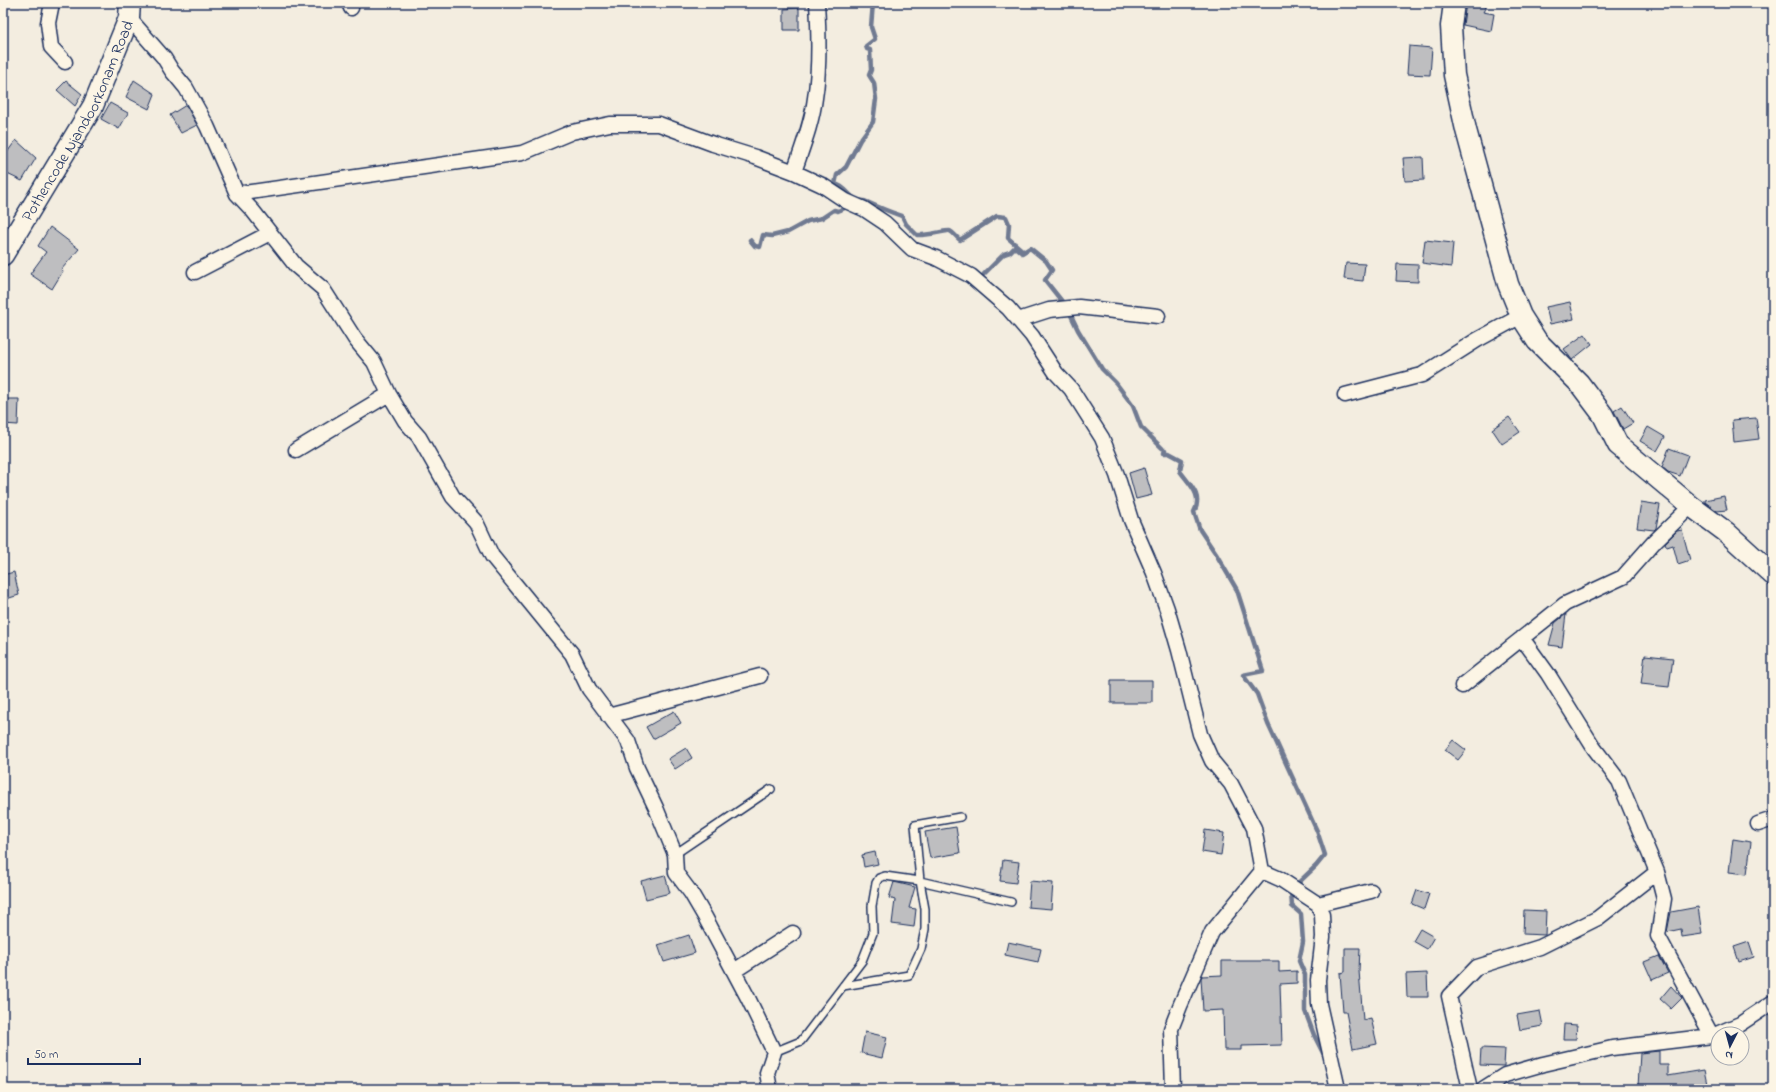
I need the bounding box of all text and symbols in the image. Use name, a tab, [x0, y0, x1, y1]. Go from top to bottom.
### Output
street label: Pothencode Njandoorkonam Road	[16, 17, 141, 226]
north arrow	[1710, 1026, 1750, 1066]
scale bar	[28, 1040, 140, 1066]
text: 50 m	[34, 1046, 58, 1064]
text: N	[1725, 1047, 1734, 1063]

